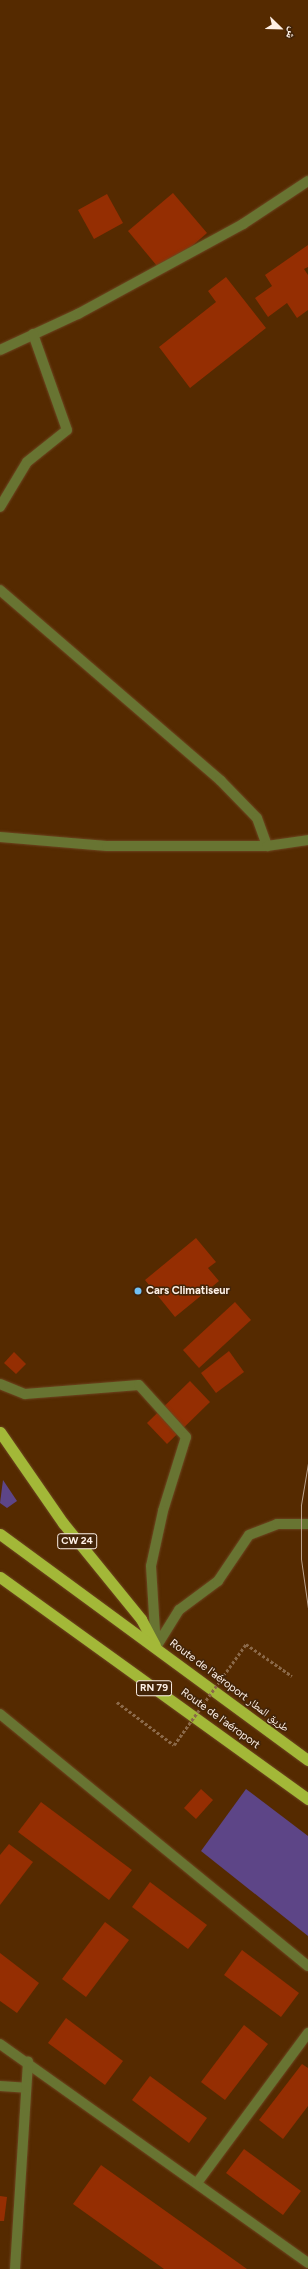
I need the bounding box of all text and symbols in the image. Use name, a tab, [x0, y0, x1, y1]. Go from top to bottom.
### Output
north arrow	[260, 8, 300, 48]
text: ش	[283, 25, 300, 41]
place label: Cars Climatiseur	[146, 1284, 230, 1298]
marker: Cars Climatiseur	[133, 1286, 143, 1296]
road number: CW 24	[57, 1533, 97, 1549]
street label: Route de l'aéroport طريق المطار	[167, 1637, 291, 1735]
road number: RN 79	[136, 1680, 172, 1696]
street label: Route de l'aéroport	[178, 1686, 262, 1752]

